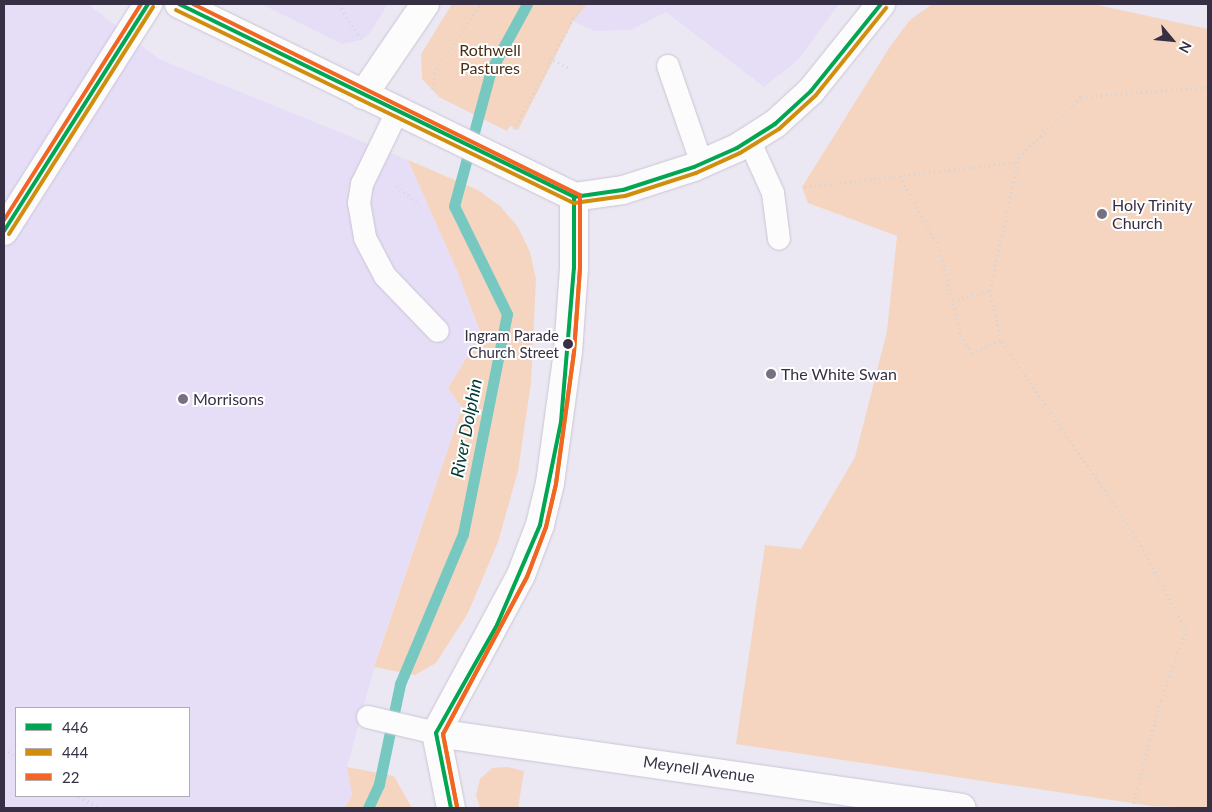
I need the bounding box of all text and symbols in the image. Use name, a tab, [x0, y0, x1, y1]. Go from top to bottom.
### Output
north arrow	[1147, 15, 1197, 65]
text: N	[1176, 39, 1196, 56]
park label: Rothwell Pastures	[459, 40, 521, 78]
place label: Holy Trinity Church	[1112, 195, 1193, 233]
marker: Holy Trinity Church	[1096, 208, 1108, 220]
place label: Ingram Parade Church Street	[464, 326, 559, 361]
marker: Ingram Parade Church Street	[563, 339, 573, 349]
place label: The White Swan	[781, 364, 897, 384]
marker: The White Swan	[765, 368, 777, 380]
water label: River Dolphin	[446, 377, 486, 479]
place label: Morrisons	[193, 389, 264, 409]
marker: Morrisons	[177, 393, 189, 405]
legend	[15, 707, 190, 797]
text: 446	[62, 718, 88, 736]
text: 444	[62, 743, 88, 761]
street label: Meynell Avenue	[642, 752, 756, 786]
text: 22	[62, 768, 79, 786]

